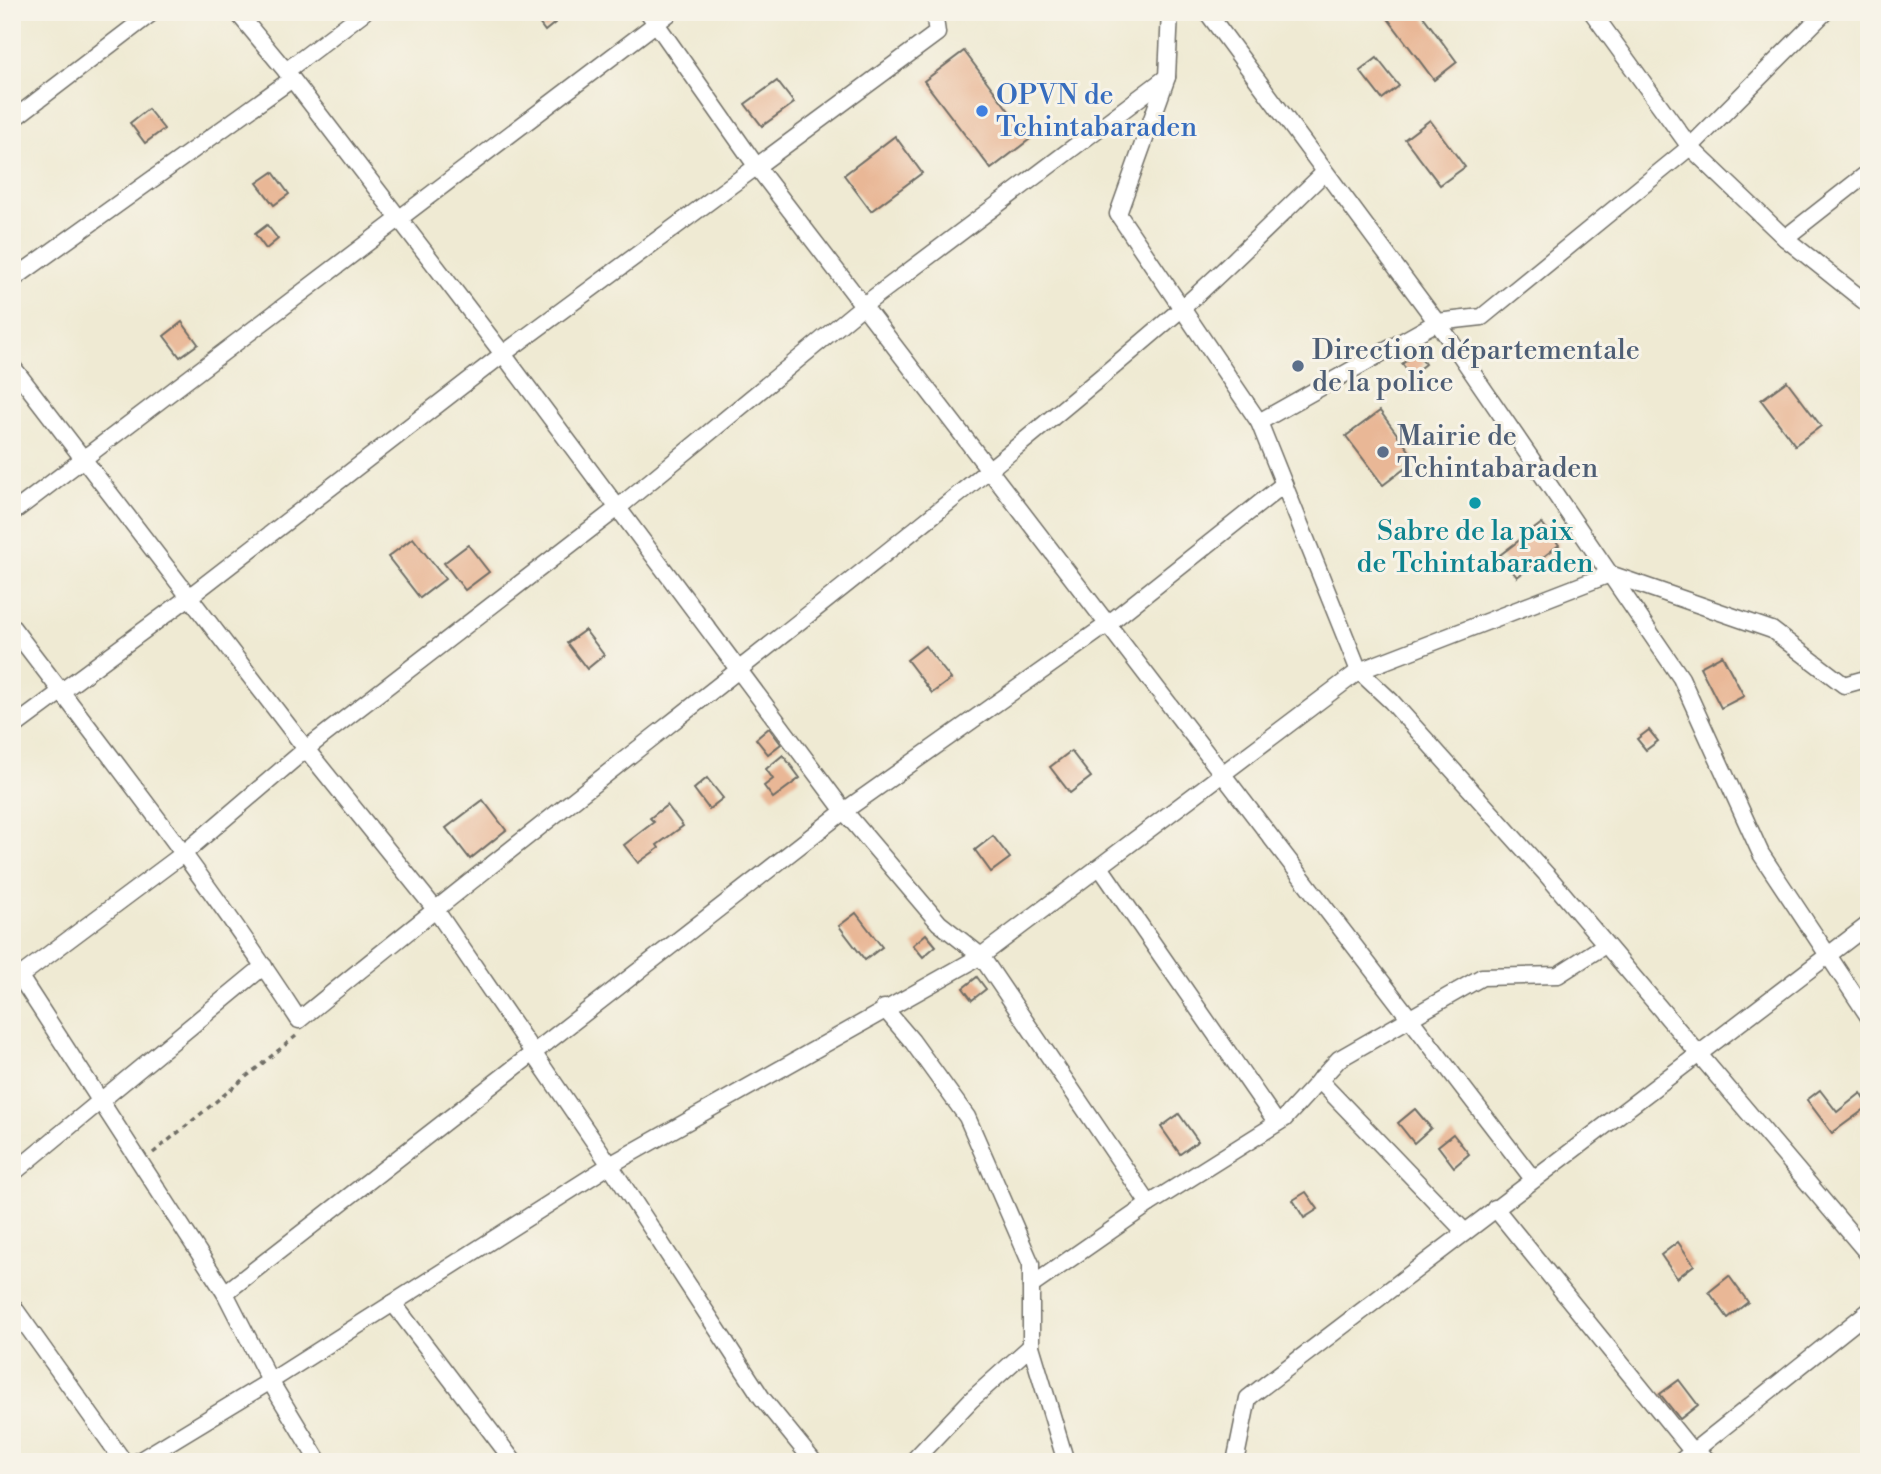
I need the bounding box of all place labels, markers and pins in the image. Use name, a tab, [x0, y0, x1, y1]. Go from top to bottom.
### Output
place label: OPVN de Tchintabaraden	[996, 78, 1197, 145]
marker: OPVN de Tchintabaraden	[974, 103, 990, 119]
place label: Direction départementale de la police	[1312, 333, 1640, 400]
marker: Direction départementale de la police	[1290, 358, 1306, 374]
place label: Mairie de Tchintabaraden	[1397, 419, 1598, 486]
marker: Mairie de Tchintabaraden	[1375, 444, 1391, 460]
marker: Sabre de la paix de Tchintabaraden	[1467, 495, 1483, 511]
place label: Sabre de la paix de Tchintabaraden	[1357, 514, 1594, 581]

